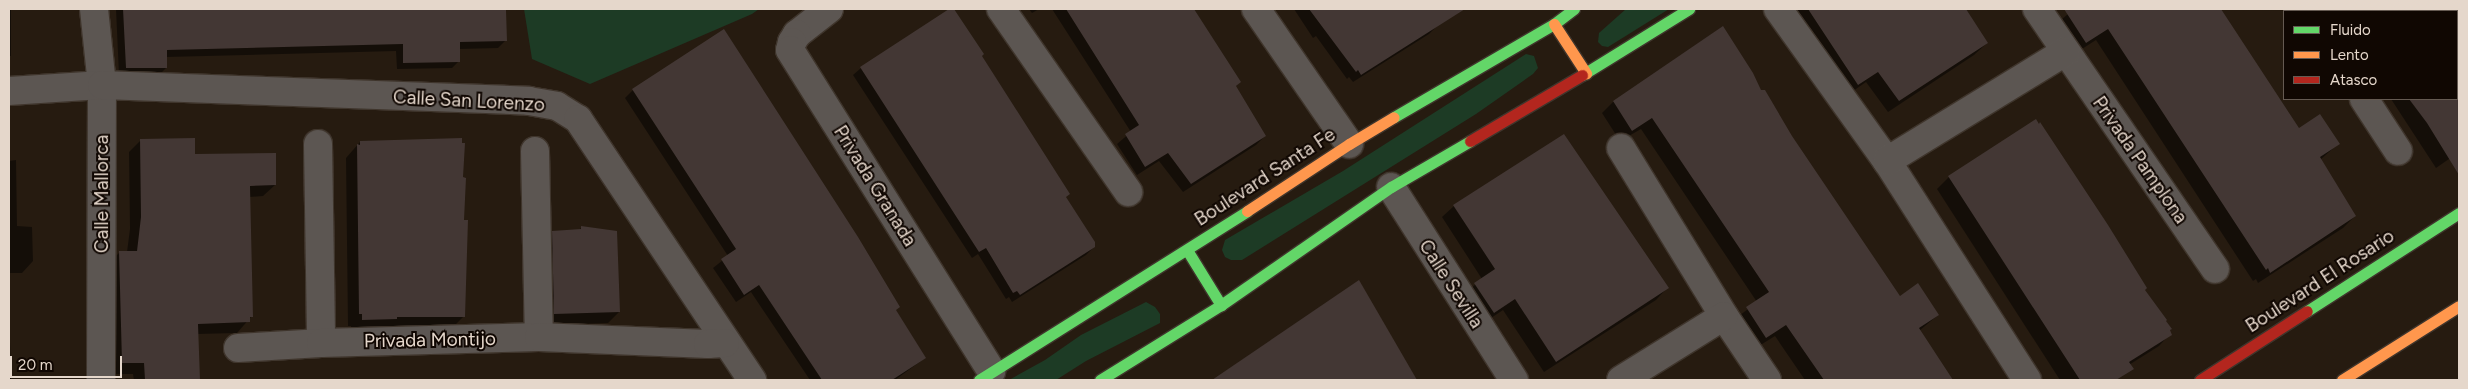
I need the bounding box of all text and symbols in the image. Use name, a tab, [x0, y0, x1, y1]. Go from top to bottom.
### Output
legend	[2283, 10, 2458, 100]
text: Fluido	[2330, 21, 2371, 39]
text: Lento	[2330, 46, 2369, 64]
text: Atasco	[2330, 71, 2377, 89]
street label: Calle San Lorenzo	[392, 86, 546, 116]
street label: Privada Pamplona	[2088, 92, 2192, 228]
street label: Privada Granada	[829, 121, 921, 251]
street label: Boulevard Santa Fe	[1190, 123, 1340, 231]
street label: Calle Mallorca	[91, 135, 113, 253]
street label: Boulevard El Rosario	[2241, 224, 2399, 338]
street label: Calle Sevilla	[1414, 235, 1488, 333]
street label: Privada Montijo	[364, 327, 496, 353]
scale bar	[12, 346, 125, 378]
text: 20 m	[18, 356, 52, 374]

